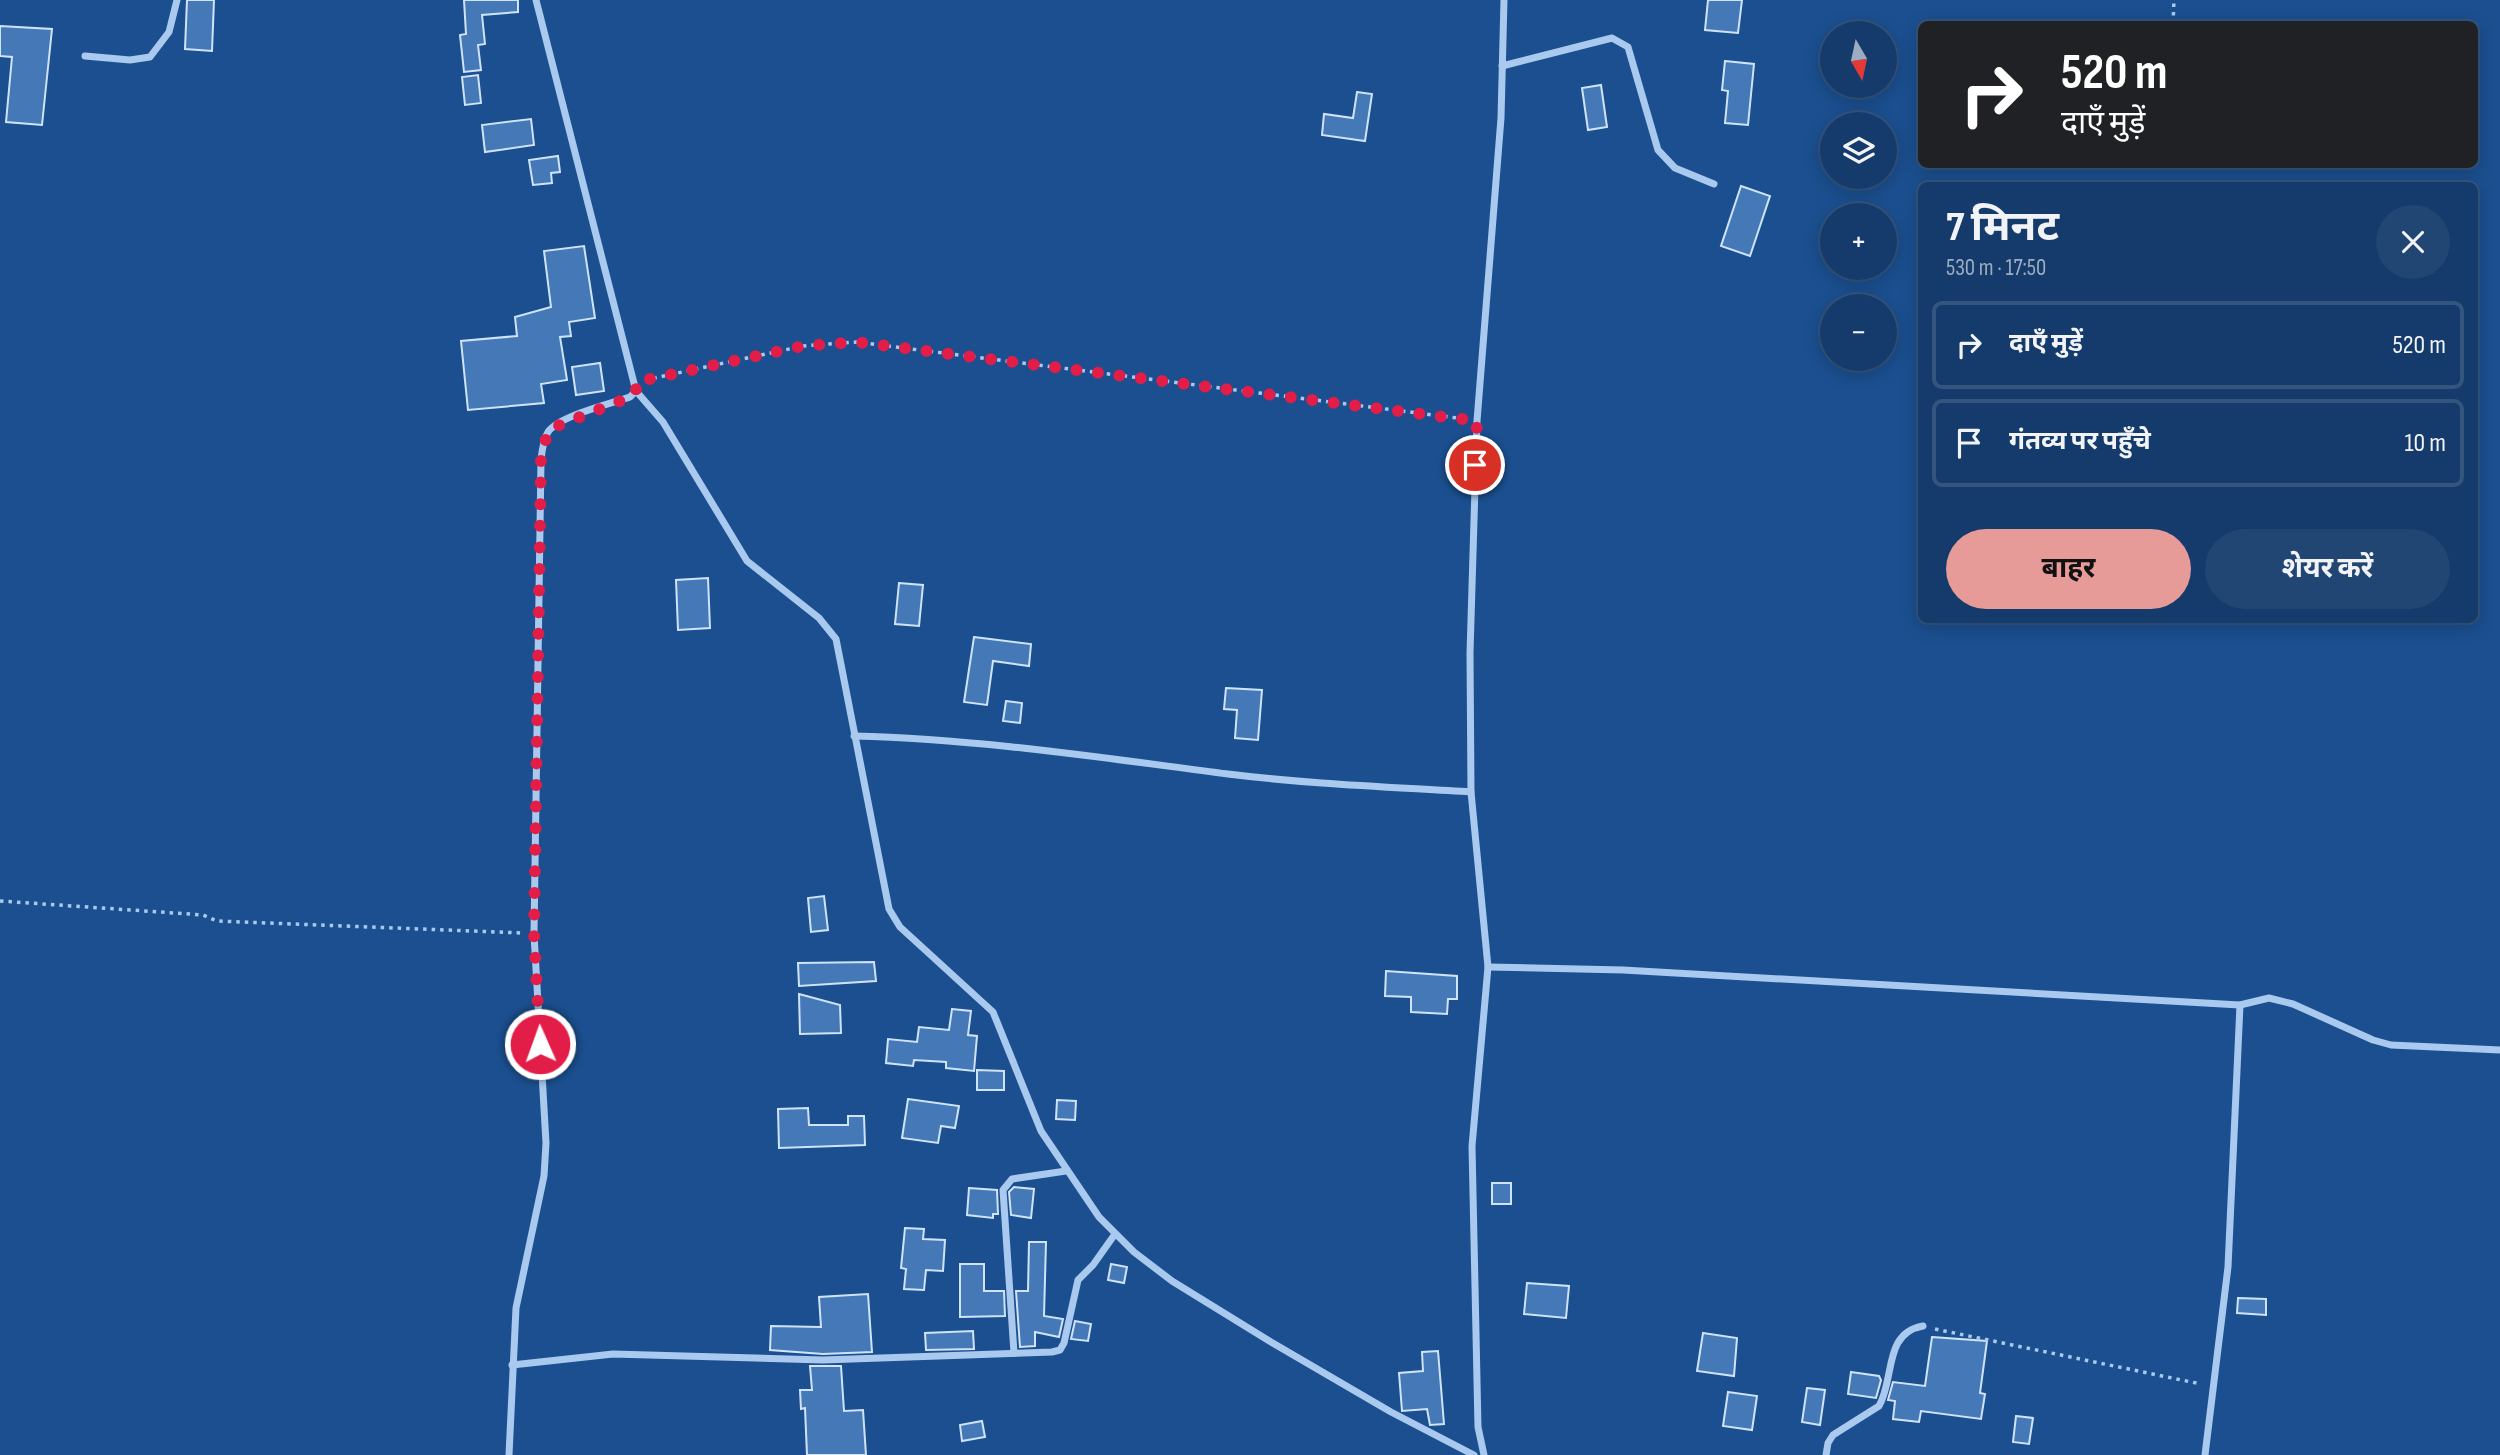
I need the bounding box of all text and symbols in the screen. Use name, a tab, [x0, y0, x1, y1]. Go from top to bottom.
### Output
north arrow	[1820, 21, 1897, 98]
map controls	[1820, 21, 1897, 371]
text: 520 m	[2061, 44, 2167, 103]
icon: right	[1946, 49, 2037, 140]
text: दाएँ मुड़ें	[2061, 104, 2145, 143]
button: layers	[1820, 112, 1897, 189]
text: 7 मिनट	[1946, 202, 2059, 253]
button: +	[1820, 203, 1897, 280]
button: close	[2376, 205, 2450, 279]
text: 530 m · 17:50	[1946, 254, 2046, 282]
button: −	[1820, 294, 1897, 371]
icon: right	[1950, 326, 1988, 364]
text: दाएँ मुड़ें	[2009, 328, 2083, 359]
text: 520 m	[2392, 330, 2446, 361]
icon: arrive	[1950, 424, 1988, 462]
text: गंतव्य पर पहुँचे	[2009, 426, 2151, 457]
text: 10 m	[2404, 428, 2446, 459]
pin	[1445, 435, 1505, 495]
icon: arrive	[1456, 446, 1494, 484]
button: बाहर	[1946, 529, 2191, 609]
button: शेयर करें	[2205, 529, 2450, 609]
position arrow	[503, 1007, 577, 1081]

